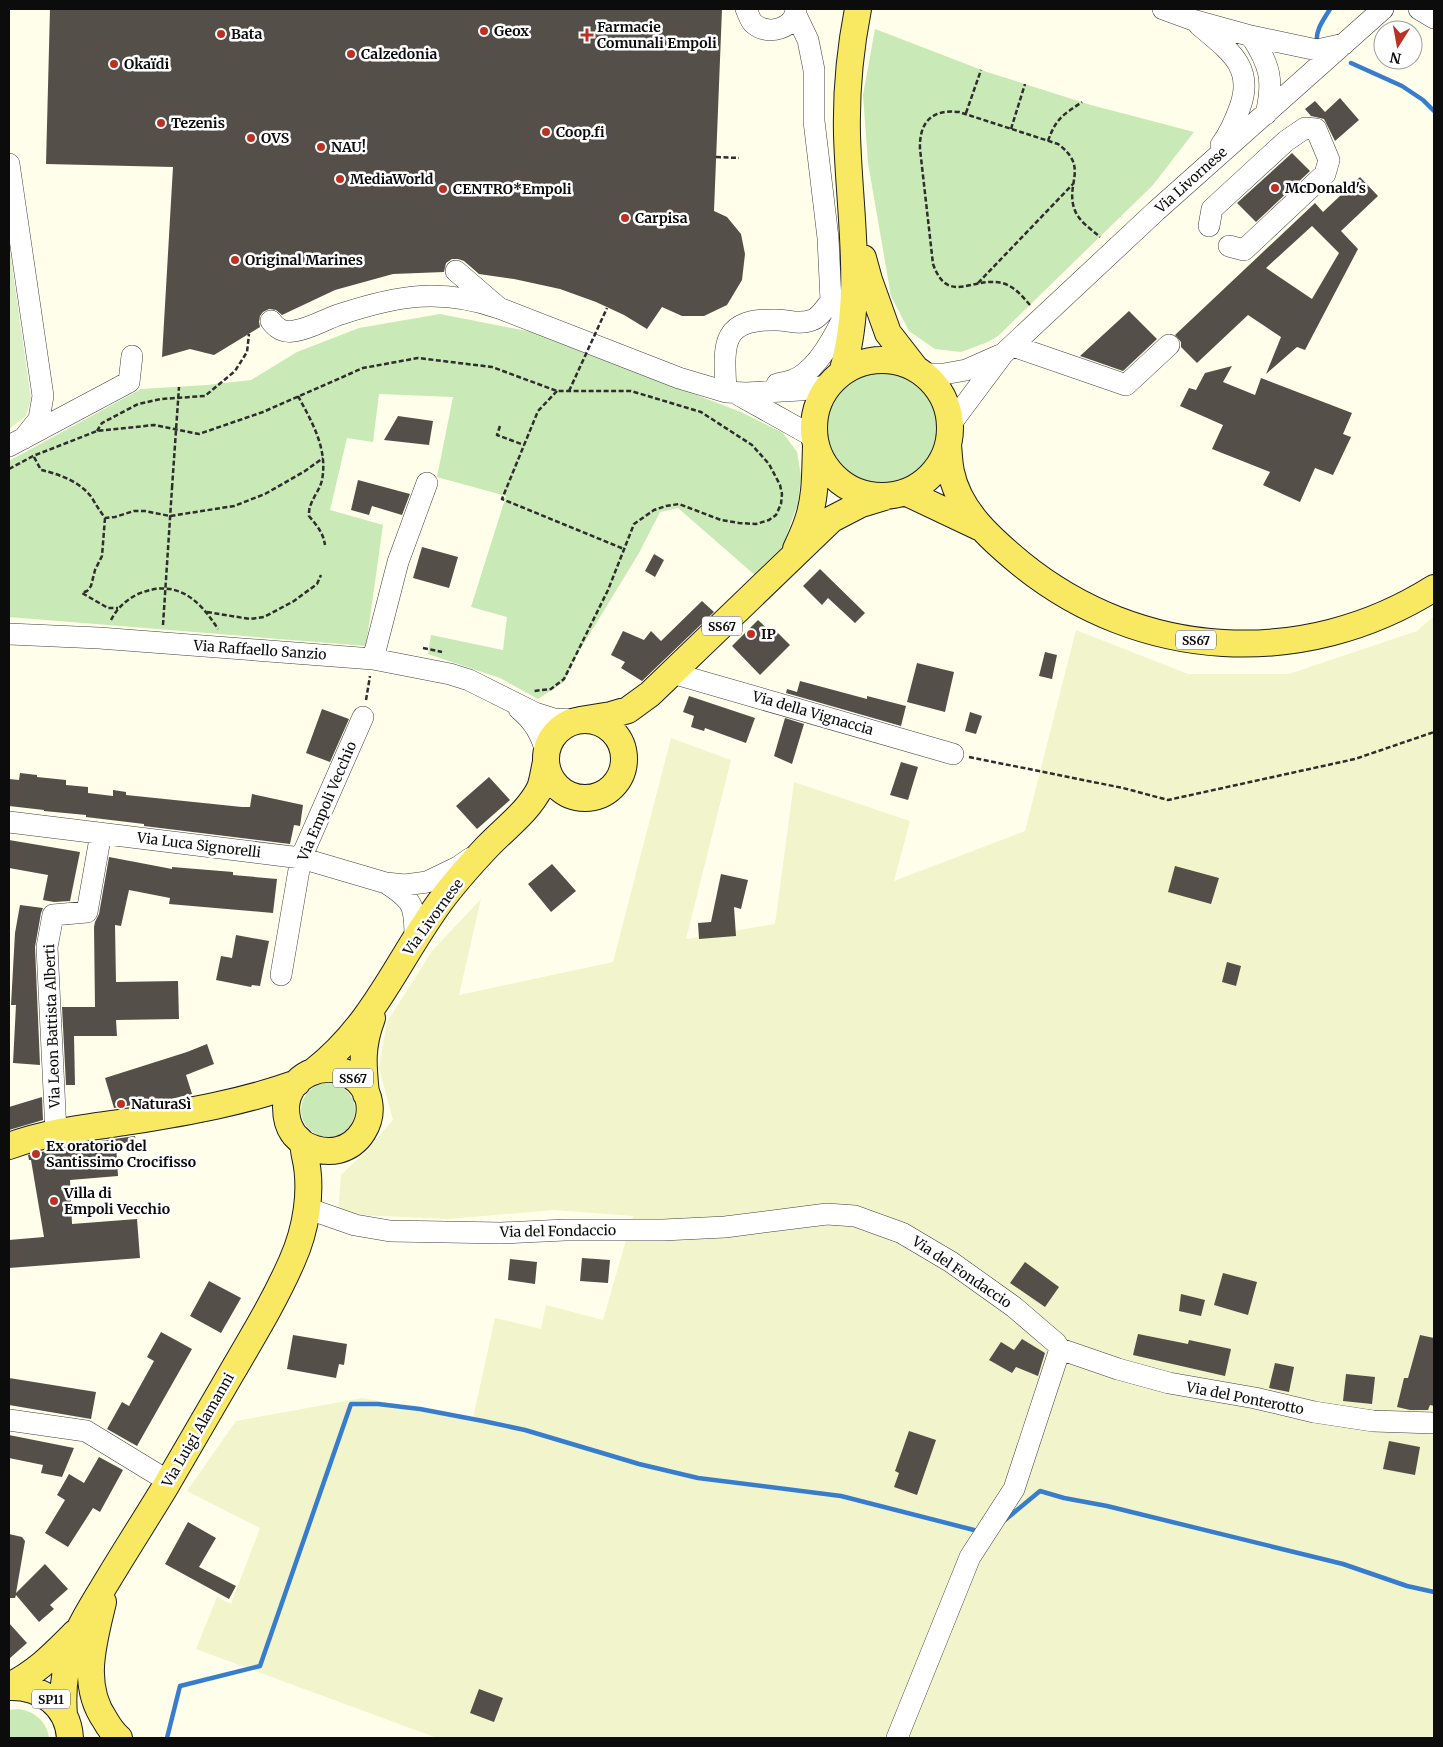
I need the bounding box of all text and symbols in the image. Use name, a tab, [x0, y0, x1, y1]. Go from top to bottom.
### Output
place label: Farmacie Comunali Empoli	[597, 18, 717, 52]
north arrow	[1373, 20, 1423, 70]
place label: Geox	[494, 22, 529, 40]
place label: Bata	[231, 25, 262, 43]
marker: Geox	[478, 25, 490, 37]
marker: Bata	[215, 28, 227, 40]
marker: Farmacie Comunali Empoli	[581, 29, 593, 41]
place label: Calzedonia	[361, 45, 437, 63]
marker: Calzedonia	[345, 48, 357, 60]
text: N	[1388, 48, 1403, 68]
place label: Okaïdi	[124, 55, 169, 73]
marker: Okaïdi	[108, 58, 120, 70]
place label: Tezenis	[171, 114, 225, 132]
marker: Tezenis	[155, 117, 167, 129]
place label: Coop.fi	[556, 123, 605, 141]
marker: Coop.fi	[540, 126, 552, 138]
place label: OVS	[261, 129, 290, 147]
marker: OVS	[245, 132, 257, 144]
place label: NAU!	[331, 138, 366, 156]
marker: NAU!	[315, 141, 327, 153]
street label: Via Livornese	[1151, 143, 1231, 218]
place label: MediaWorld	[350, 170, 434, 188]
marker: MediaWorld	[334, 173, 346, 185]
place label: McDonald's	[1285, 179, 1366, 197]
place label: CENTRO*Empoli	[453, 180, 572, 198]
marker: McDonald's	[1269, 182, 1281, 194]
marker: CENTRO*Empoli	[437, 183, 449, 195]
place label: Carpisa	[635, 209, 688, 227]
marker: Carpisa	[619, 212, 631, 224]
place label: Original Marines	[245, 251, 363, 269]
marker: Original Marines	[229, 254, 241, 266]
road number: SS67	[702, 616, 742, 636]
place label: IP	[761, 625, 776, 643]
marker: IP	[745, 628, 757, 640]
road number: SS67	[1176, 630, 1216, 650]
street label: Via Raffaello Sanzio	[192, 636, 327, 664]
street label: Via della Vignaccia	[749, 687, 876, 739]
street label: Via Empoli Vecchio	[293, 739, 360, 864]
street label: Via Luca Signorelli	[135, 828, 262, 862]
street label: Via Livornese	[398, 875, 467, 960]
street label: Via Leon Battista Alberti	[40, 943, 64, 1110]
road number: SS67	[333, 1068, 373, 1088]
place label: NaturaSì	[131, 1095, 191, 1113]
marker: NaturaSì	[115, 1098, 127, 1110]
place label: Ex oratorio del Santissimo Crocifisso	[46, 1137, 196, 1171]
marker: Ex oratorio del Santissimo Crocifisso	[30, 1148, 42, 1160]
place label: Villa di Empoli Vecchio	[63, 1184, 170, 1218]
marker: Villa di Empoli Vecchio	[48, 1195, 60, 1207]
street label: Via del Fondaccio	[499, 1221, 616, 1241]
street label: Via del Fondaccio	[908, 1231, 1015, 1312]
street label: Via Luigi Alamanni	[157, 1369, 238, 1491]
street label: Via del Ponterotto	[1184, 1378, 1305, 1418]
road number: SP11	[32, 1690, 70, 1708]

